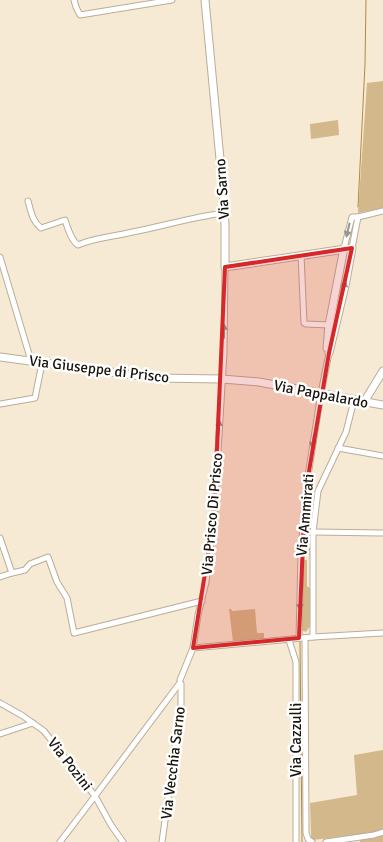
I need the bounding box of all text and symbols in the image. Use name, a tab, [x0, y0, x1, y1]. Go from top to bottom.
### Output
street label: Via Sarno	[211, 158, 233, 220]
one-way arrow	[344, 222, 352, 237]
one-way arrow	[340, 281, 348, 296]
one-way arrow	[220, 322, 228, 338]
street label: Via Giuseppe di Prisco	[28, 351, 170, 387]
street label: Via Pappalardo	[272, 376, 370, 412]
one-way arrow	[216, 418, 224, 434]
one-way arrow	[309, 433, 317, 449]
street label: Via Prisco Di Prisco	[198, 452, 226, 576]
street label: Via Ammirati	[292, 473, 318, 557]
one-way arrow	[296, 595, 304, 611]
street label: Via Cazzulli	[287, 703, 305, 777]
street label: Via Vecchia Sarno	[157, 705, 189, 820]
street label: Via Pozini	[44, 734, 96, 794]

